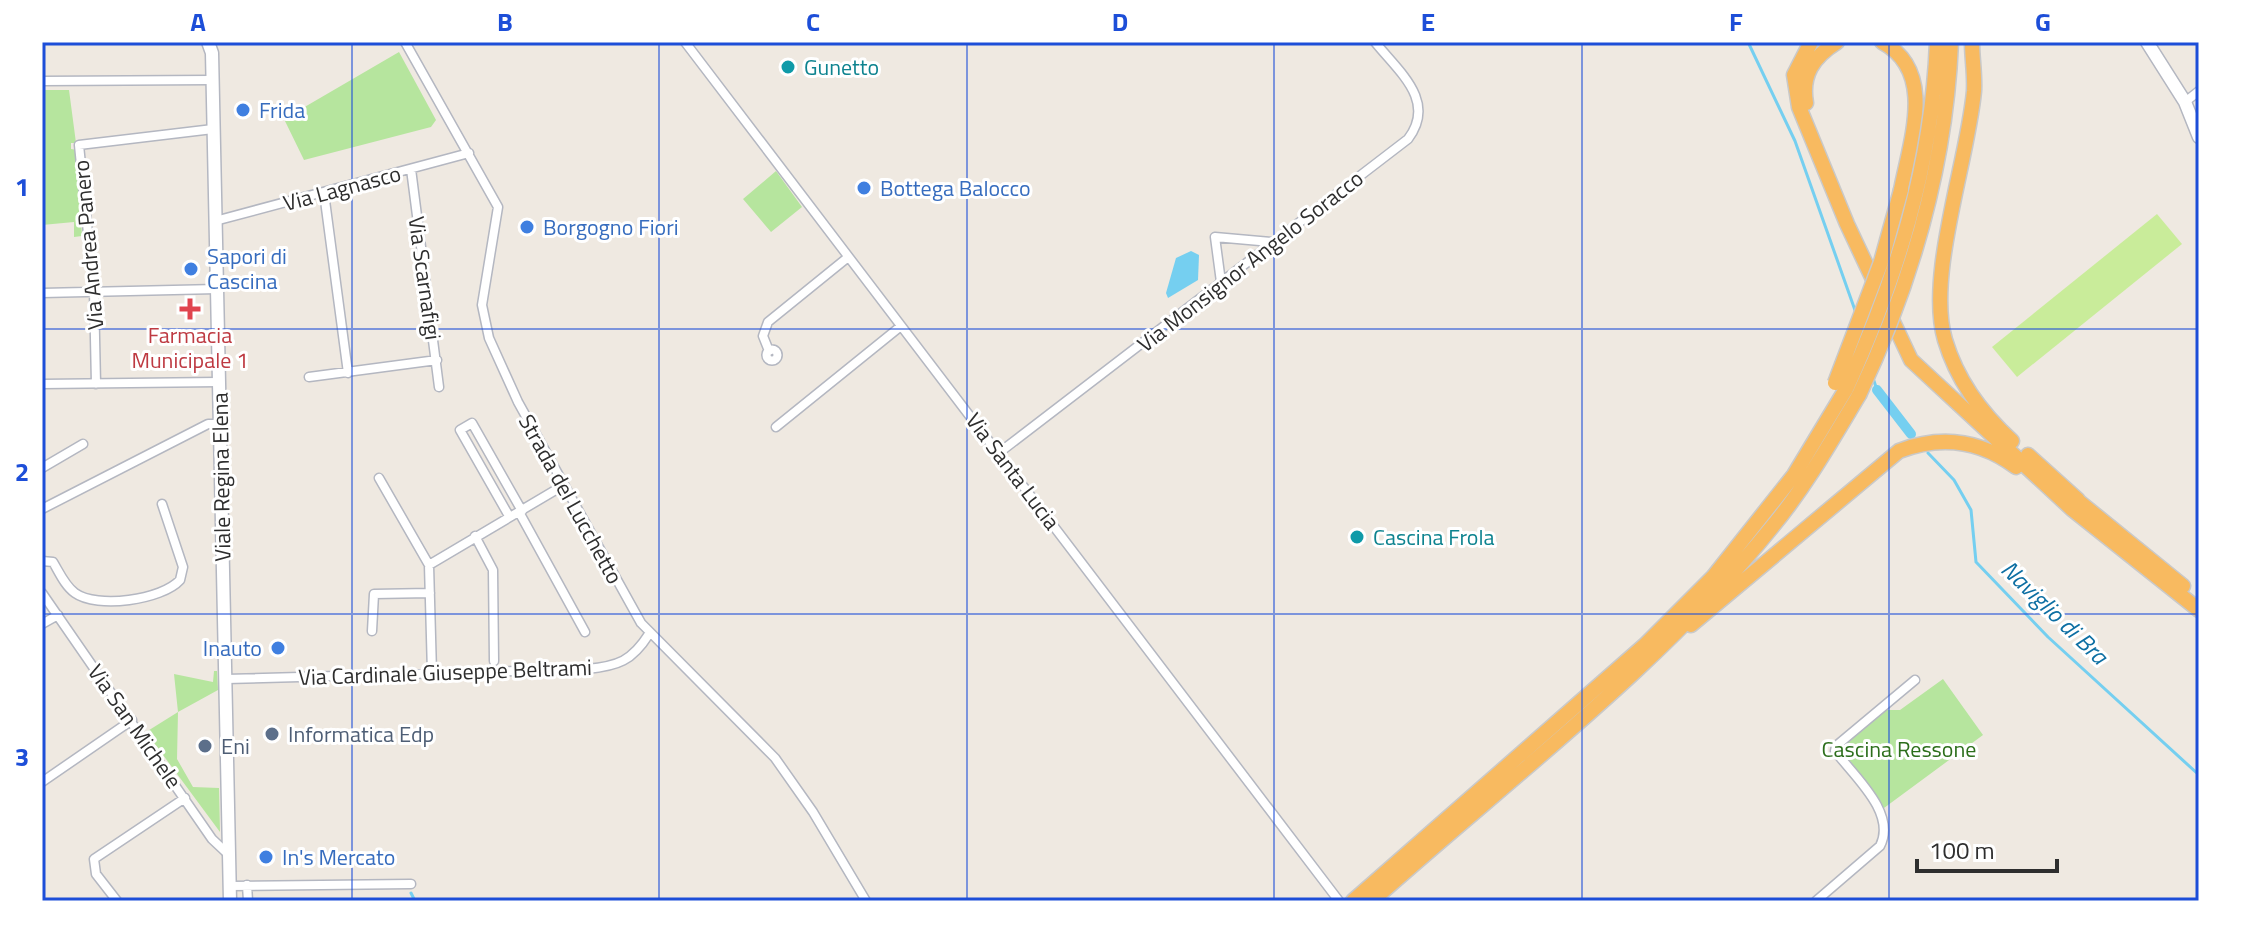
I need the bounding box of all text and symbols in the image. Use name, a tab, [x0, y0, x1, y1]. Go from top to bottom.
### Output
text: A	[190, 2, 206, 41]
text: B	[497, 2, 513, 41]
text: C	[806, 2, 820, 41]
text: D	[1112, 2, 1128, 41]
text: E	[1421, 2, 1435, 41]
text: F	[1729, 2, 1743, 41]
text: G	[2035, 2, 2051, 41]
place label: Gunetto	[804, 50, 879, 84]
marker: Gunetto	[779, 58, 797, 76]
place label: Frida	[259, 93, 305, 127]
marker: Frida	[234, 101, 252, 119]
street label: Via Lagnasco	[279, 156, 405, 220]
street label: Via Andrea Panero	[64, 159, 112, 331]
street label: Via Monsignor Angelo Soracco	[1130, 162, 1370, 360]
text: 1	[15, 167, 29, 206]
place label: Bottega Balocco	[880, 171, 1031, 205]
marker: Bottega Balocco	[855, 179, 873, 197]
place label: Borgogno Fiori	[543, 210, 679, 244]
street label: Via Scarnafigi	[399, 214, 451, 342]
marker: Borgogno Fiori	[518, 218, 536, 236]
place label: Sapori di Cascina	[207, 239, 287, 298]
marker: Sapori di Cascina	[182, 260, 200, 278]
marker: Farmacia Municipale 1	[181, 300, 199, 318]
place label: Farmacia Municipale 1	[131, 318, 249, 377]
street label: Viale Regina Elena	[203, 392, 239, 562]
street label: Via Santa Lucia	[958, 405, 1068, 537]
street label: Strada del Lucchetto	[510, 408, 632, 590]
text: 2	[15, 452, 29, 491]
place label: Cascina Frola	[1373, 520, 1495, 554]
marker: Cascina Frola	[1348, 528, 1366, 546]
water label: Naviglio di Bra	[1993, 552, 2118, 674]
place label: Inauto	[203, 631, 262, 665]
marker: Inauto	[269, 639, 287, 657]
street label: Via Cardinale Giuseppe Beltrami	[298, 650, 592, 694]
street label: Via San Michele	[79, 657, 191, 795]
place label: Informatica Edp	[288, 717, 434, 751]
marker: Informatica Edp	[263, 725, 281, 743]
place label: Eni	[221, 729, 250, 763]
park label: Cascina Ressone	[1822, 732, 1976, 766]
text: 3	[15, 737, 29, 776]
marker: Eni	[196, 737, 214, 755]
scale bar	[1917, 823, 2057, 873]
text: 100 m	[1929, 832, 1995, 868]
place label: In's Mercato	[282, 840, 395, 874]
marker: In's Mercato	[257, 848, 275, 866]

